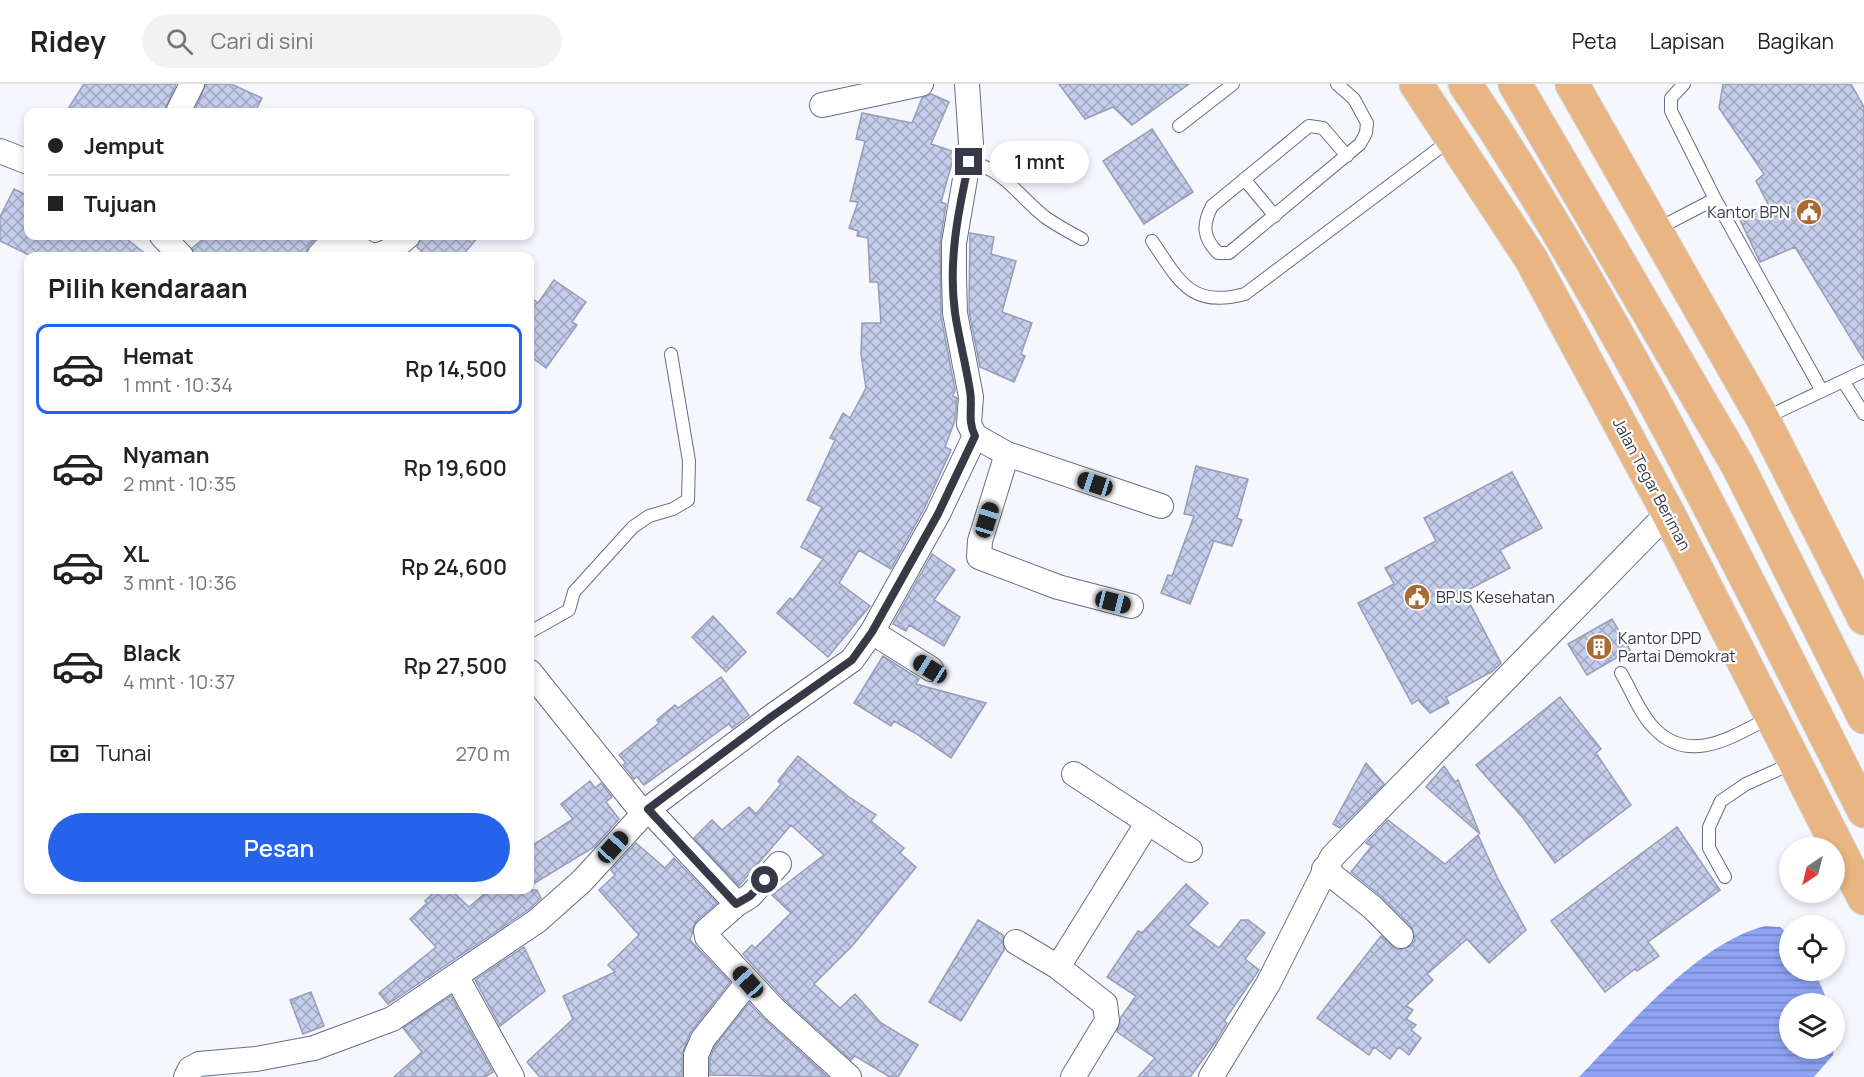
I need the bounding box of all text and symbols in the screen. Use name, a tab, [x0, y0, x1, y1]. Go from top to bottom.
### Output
search box	[142, 14, 562, 68]
text: Ridey	[30, 22, 106, 60]
icon: search	[163, 25, 196, 58]
text: Cari di sini	[211, 26, 314, 56]
text: Peta	[1572, 27, 1617, 55]
text: Lapisan	[1650, 27, 1725, 55]
text: Bagikan	[1758, 27, 1834, 55]
text: Jemput	[84, 131, 165, 161]
callout: 1 mnt	[990, 141, 1089, 183]
route end	[955, 148, 982, 175]
text: 1 mnt	[1014, 148, 1065, 175]
text: Tujuan	[84, 189, 157, 219]
public building icon: Kantor BPN	[1794, 197, 1824, 227]
place label: Kantor BPN	[1707, 201, 1790, 223]
text: Pilih kendaraan	[48, 269, 248, 306]
text: Hemat	[123, 341, 194, 371]
icon: car	[51, 342, 105, 396]
text: Rp 14,500	[405, 354, 507, 384]
text: 1 mnt · 10:34	[123, 371, 233, 398]
street label: Jalan Tegar Beriman	[1608, 414, 1696, 554]
text: Nyaman	[123, 440, 210, 470]
icon: car	[51, 441, 105, 495]
text: Rp 19,600	[404, 453, 507, 483]
text: 2 mnt · 10:35	[123, 470, 236, 497]
car	[1075, 470, 1115, 498]
car	[973, 500, 1001, 540]
text: XL	[123, 539, 149, 569]
icon: car	[51, 540, 105, 594]
text: Rp 24,600	[401, 552, 507, 582]
text: 3 mnt · 10:36	[123, 569, 237, 596]
public building icon: BPJS Kesehatan	[1402, 582, 1432, 612]
place label: BPJS Kesehatan	[1436, 586, 1555, 608]
car	[1093, 589, 1133, 615]
place label: Kantor DPD Partai Demokrat	[1618, 627, 1736, 667]
building icon: Kantor DPD Partai Demokrat	[1584, 632, 1614, 662]
text: Black	[123, 638, 180, 668]
icon: car	[51, 639, 105, 693]
text: Rp 27,500	[404, 651, 507, 681]
car	[910, 652, 950, 686]
text: 4 mnt · 10:37	[123, 668, 235, 695]
icon: cash	[48, 737, 81, 770]
text: Tunai	[96, 738, 152, 768]
text: 270 m	[455, 740, 510, 767]
button: Pesan	[48, 813, 510, 882]
car	[594, 828, 632, 866]
north arrow	[1779, 837, 1845, 903]
map controls	[1779, 837, 1845, 1059]
route start	[751, 866, 778, 893]
button: locate	[1779, 915, 1845, 981]
car	[729, 963, 767, 1001]
button: layers	[1779, 993, 1845, 1059]

